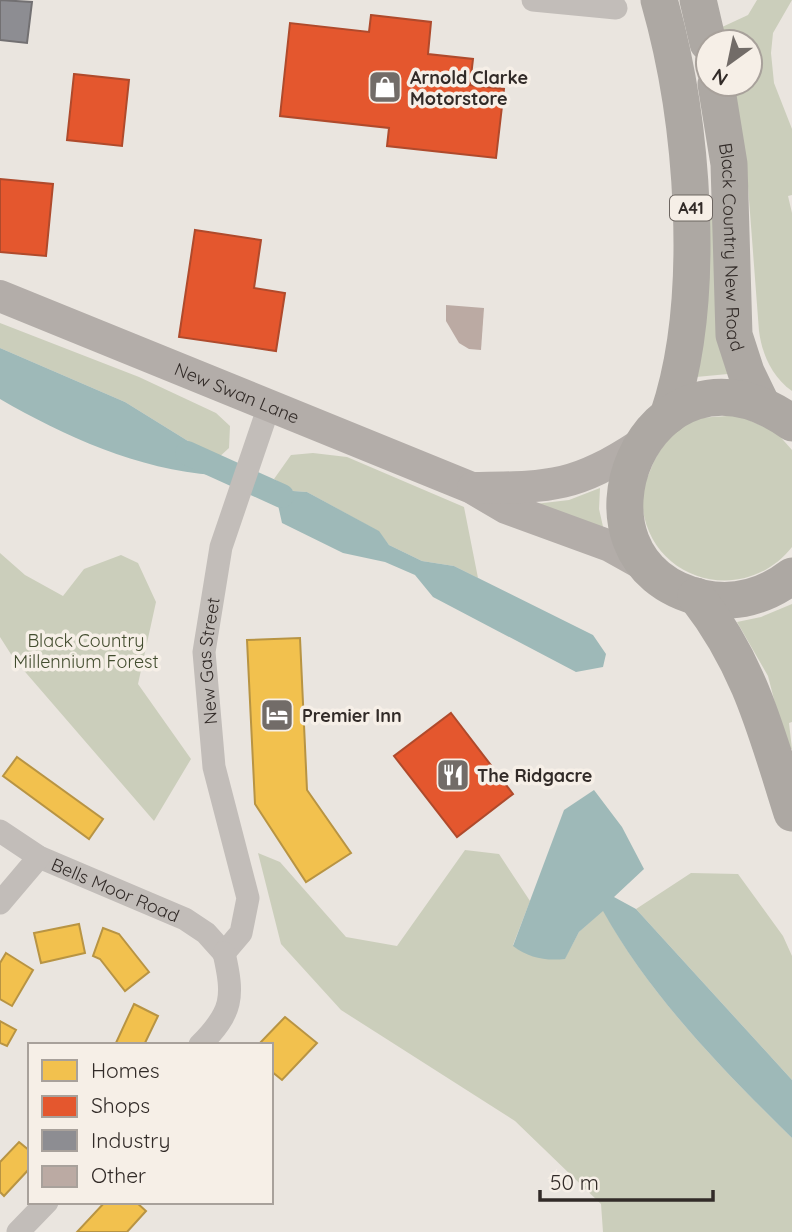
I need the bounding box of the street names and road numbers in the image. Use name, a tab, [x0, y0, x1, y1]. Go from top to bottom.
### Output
street label: Black Country New Road	[714, 141, 750, 354]
road number: A41	[670, 196, 712, 220]
street label: New Swan Lane	[171, 357, 303, 428]
street label: New Gas Street	[192, 596, 224, 725]
street label: Bells Moor Road	[48, 852, 183, 927]

